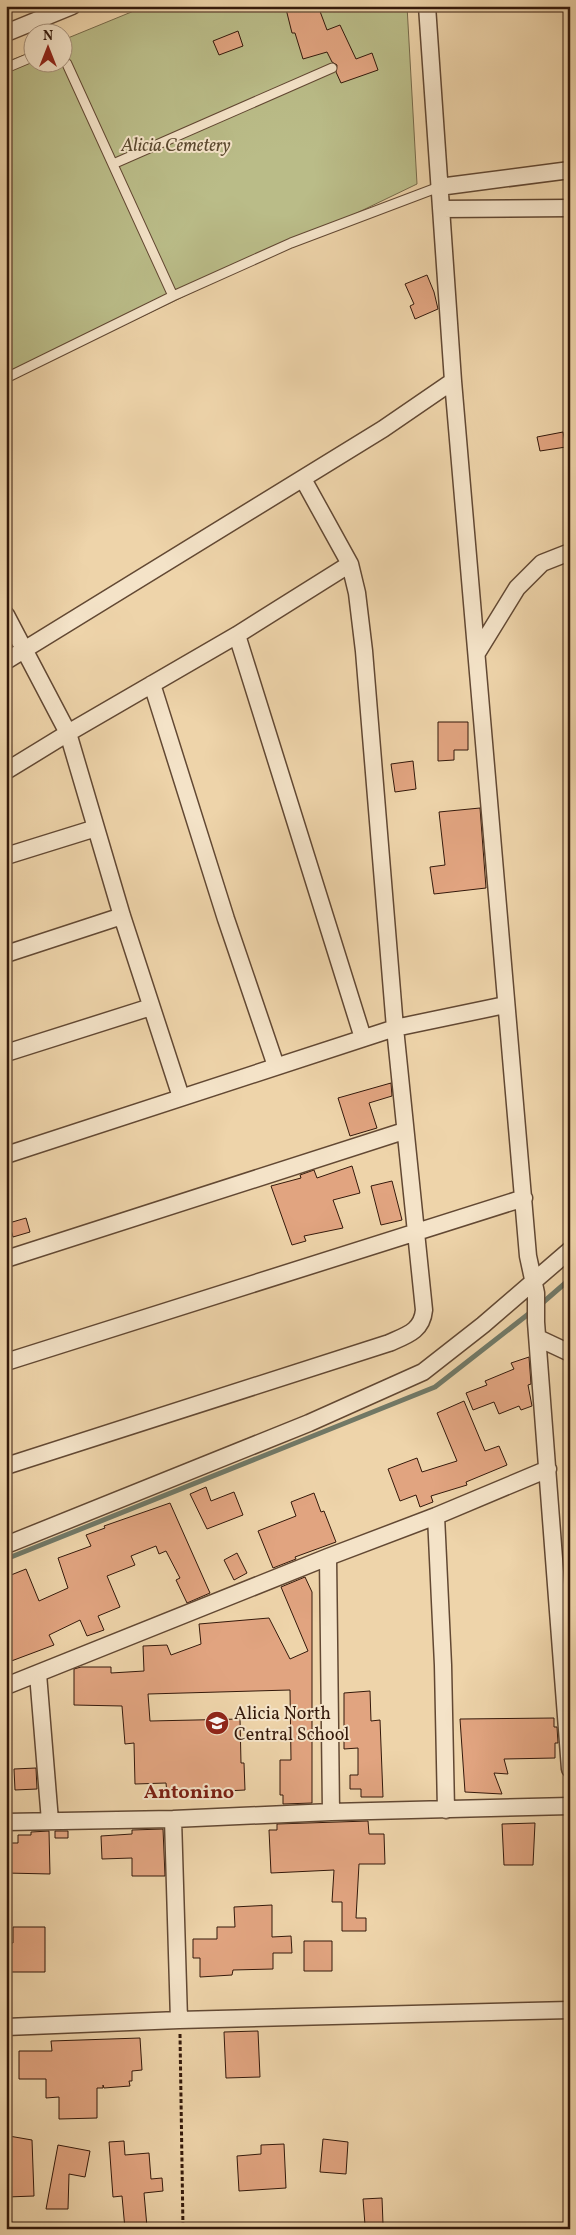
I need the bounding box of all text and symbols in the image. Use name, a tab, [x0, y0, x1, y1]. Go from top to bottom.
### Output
north arrow	[22, 22, 72, 72]
text: N	[43, 27, 53, 46]
park label: Alicia Cemetery	[120, 134, 231, 159]
place label: Alicia North Central School	[234, 1702, 349, 1748]
school or university icon: Alicia North Central School	[204, 1710, 230, 1736]
district label: Antonino	[144, 1779, 234, 1807]

